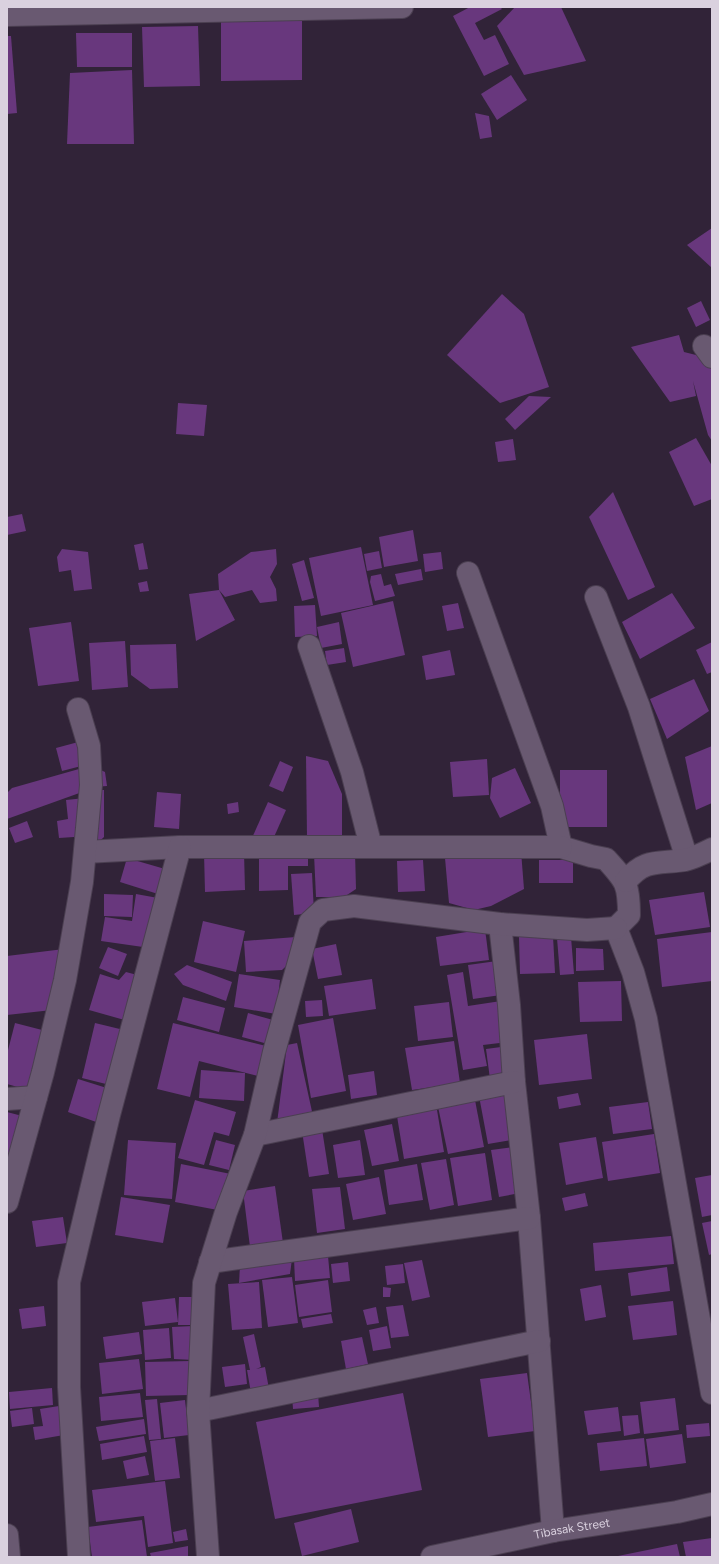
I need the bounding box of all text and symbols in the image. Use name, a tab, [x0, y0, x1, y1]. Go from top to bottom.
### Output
street label: Tibasak Street	[533, 1515, 611, 1542]

